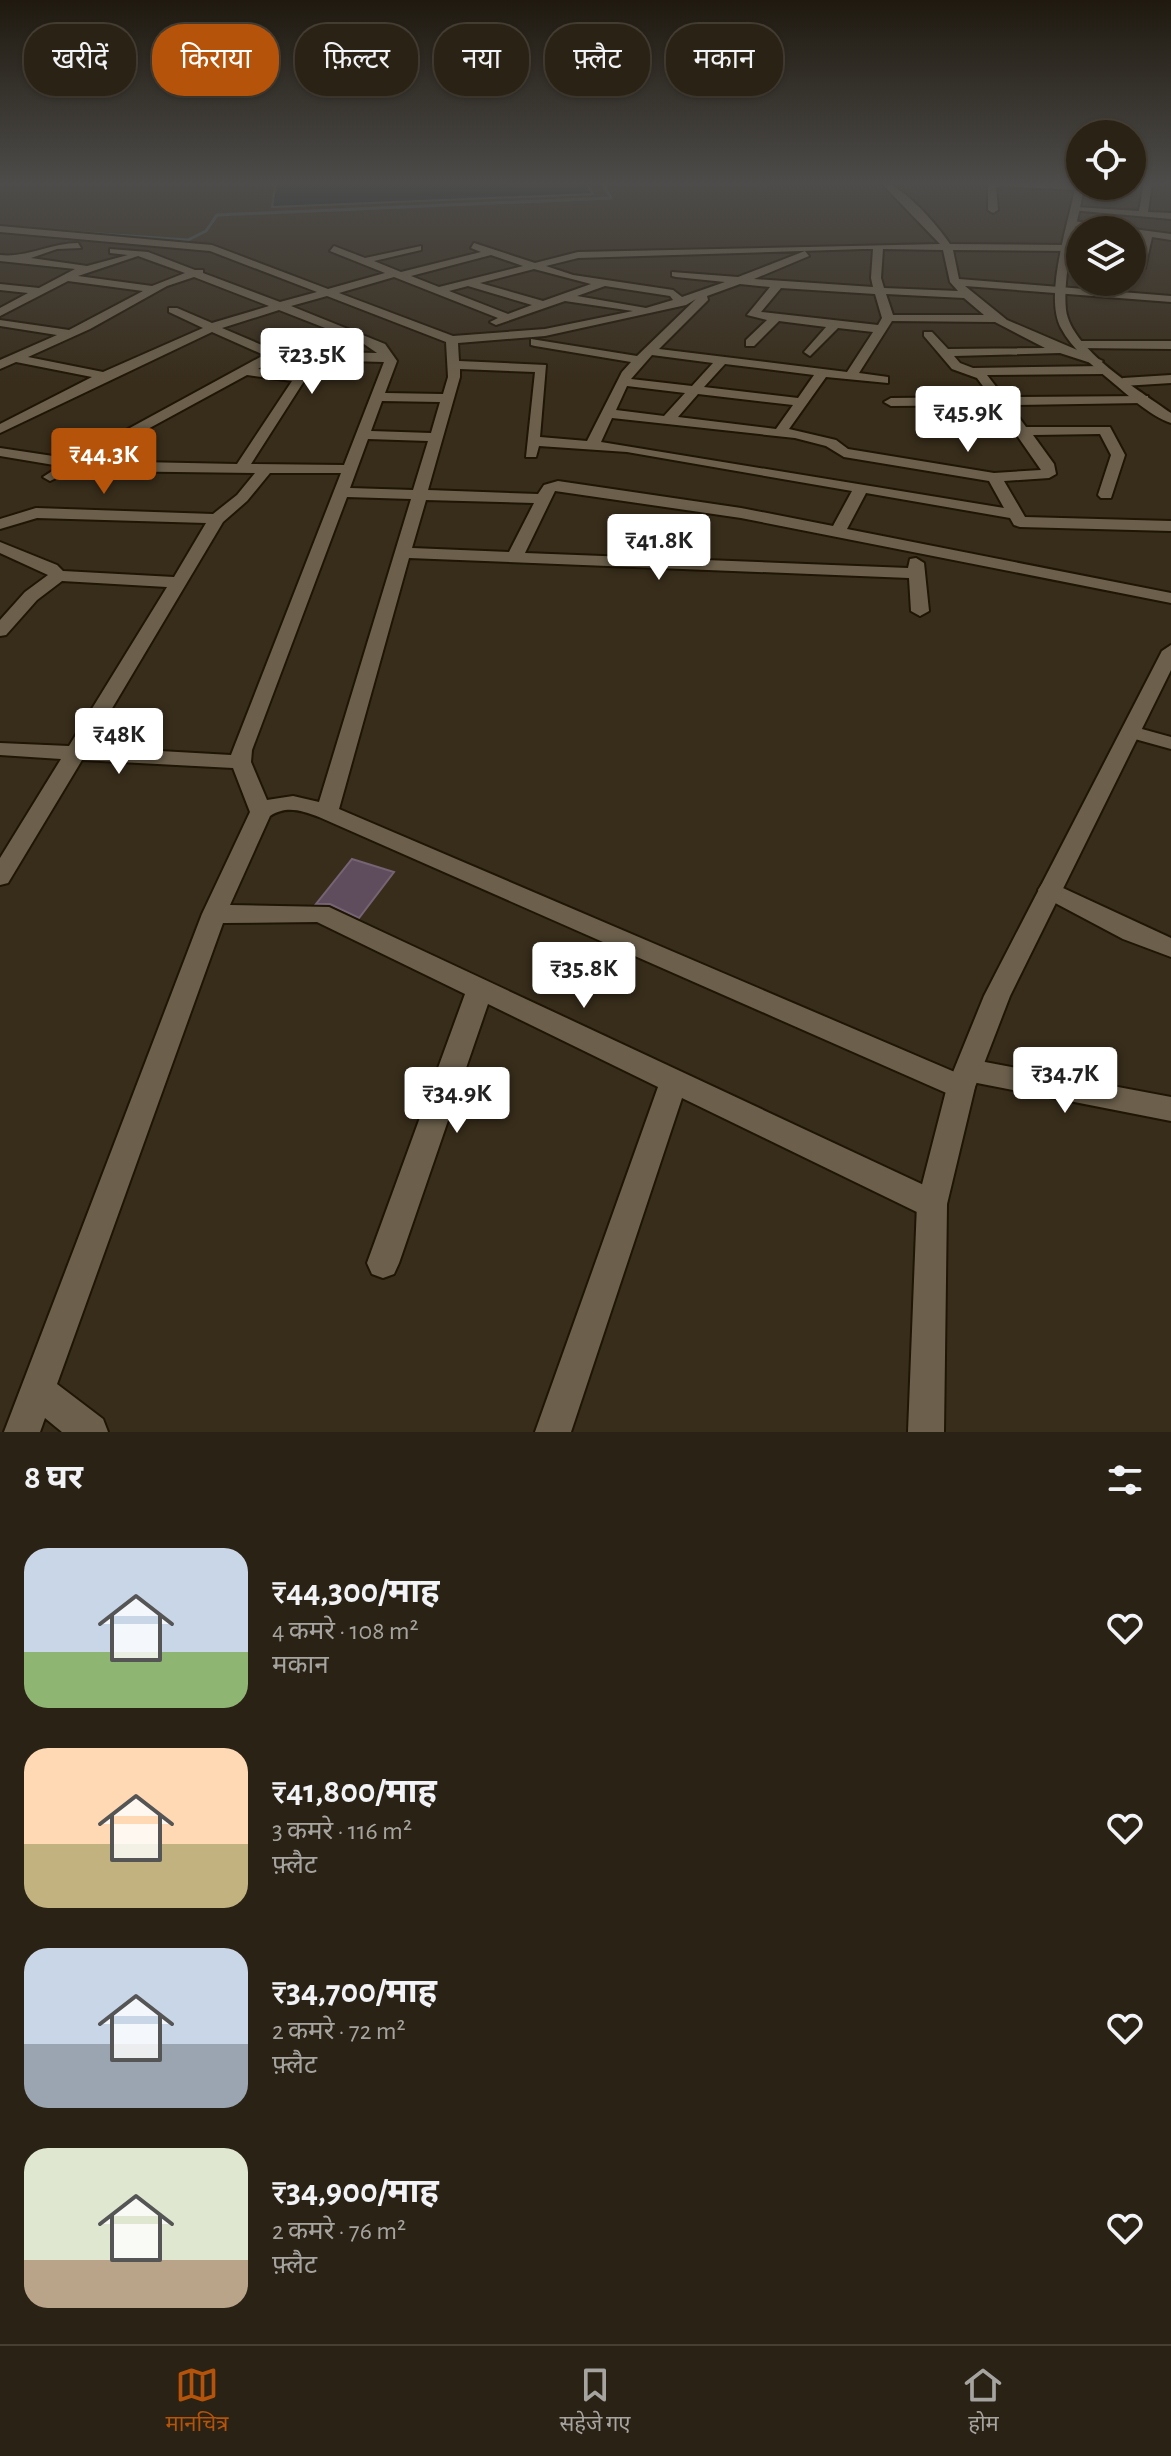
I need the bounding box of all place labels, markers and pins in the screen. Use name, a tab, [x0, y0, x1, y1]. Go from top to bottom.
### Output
pin: ₹23.5K	[247, 328, 377, 396]
pin: ₹45.9K	[903, 386, 1033, 454]
pin: ₹44.3K	[39, 428, 169, 496]
pin: ₹41.8K	[594, 514, 724, 582]
pin: ₹48K	[72, 708, 166, 776]
pin: ₹35.8K	[519, 942, 649, 1010]
pin: ₹34.7K	[1000, 1047, 1130, 1115]
pin: ₹34.9K	[392, 1067, 522, 1135]

